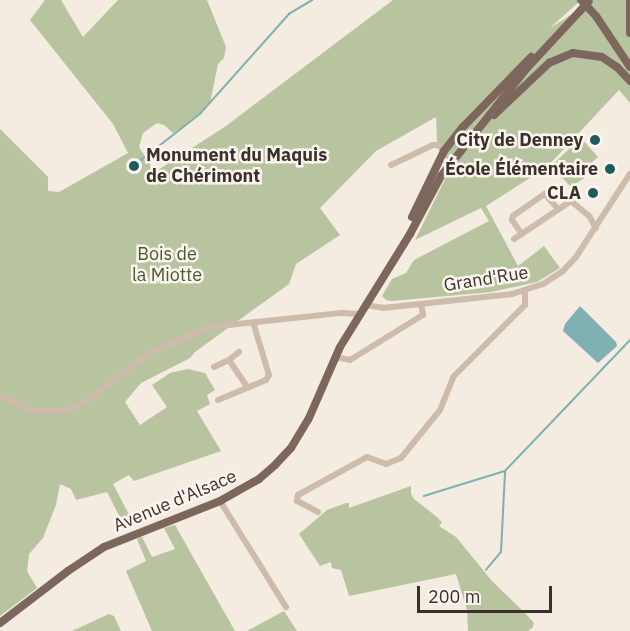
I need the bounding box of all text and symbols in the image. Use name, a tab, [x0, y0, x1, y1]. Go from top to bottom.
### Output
place label: City de Denney	[456, 129, 583, 151]
marker: City de Denney	[588, 133, 602, 147]
place label: Monument du Maquis de Chérimont	[146, 145, 327, 188]
place label: École Élémentaire	[445, 158, 598, 180]
marker: Monument du Maquis de Chérimont	[127, 159, 141, 173]
marker: École Élémentaire	[603, 162, 617, 176]
place label: CLA	[547, 182, 581, 204]
marker: CLA	[586, 186, 600, 200]
park label: Bois de la Miotte	[132, 244, 202, 286]
street label: Grand'Rue	[442, 262, 530, 296]
street label: Avenue d'Alsace	[110, 465, 240, 537]
scale bar	[420, 574, 555, 612]
text: 200 m	[428, 585, 480, 608]

